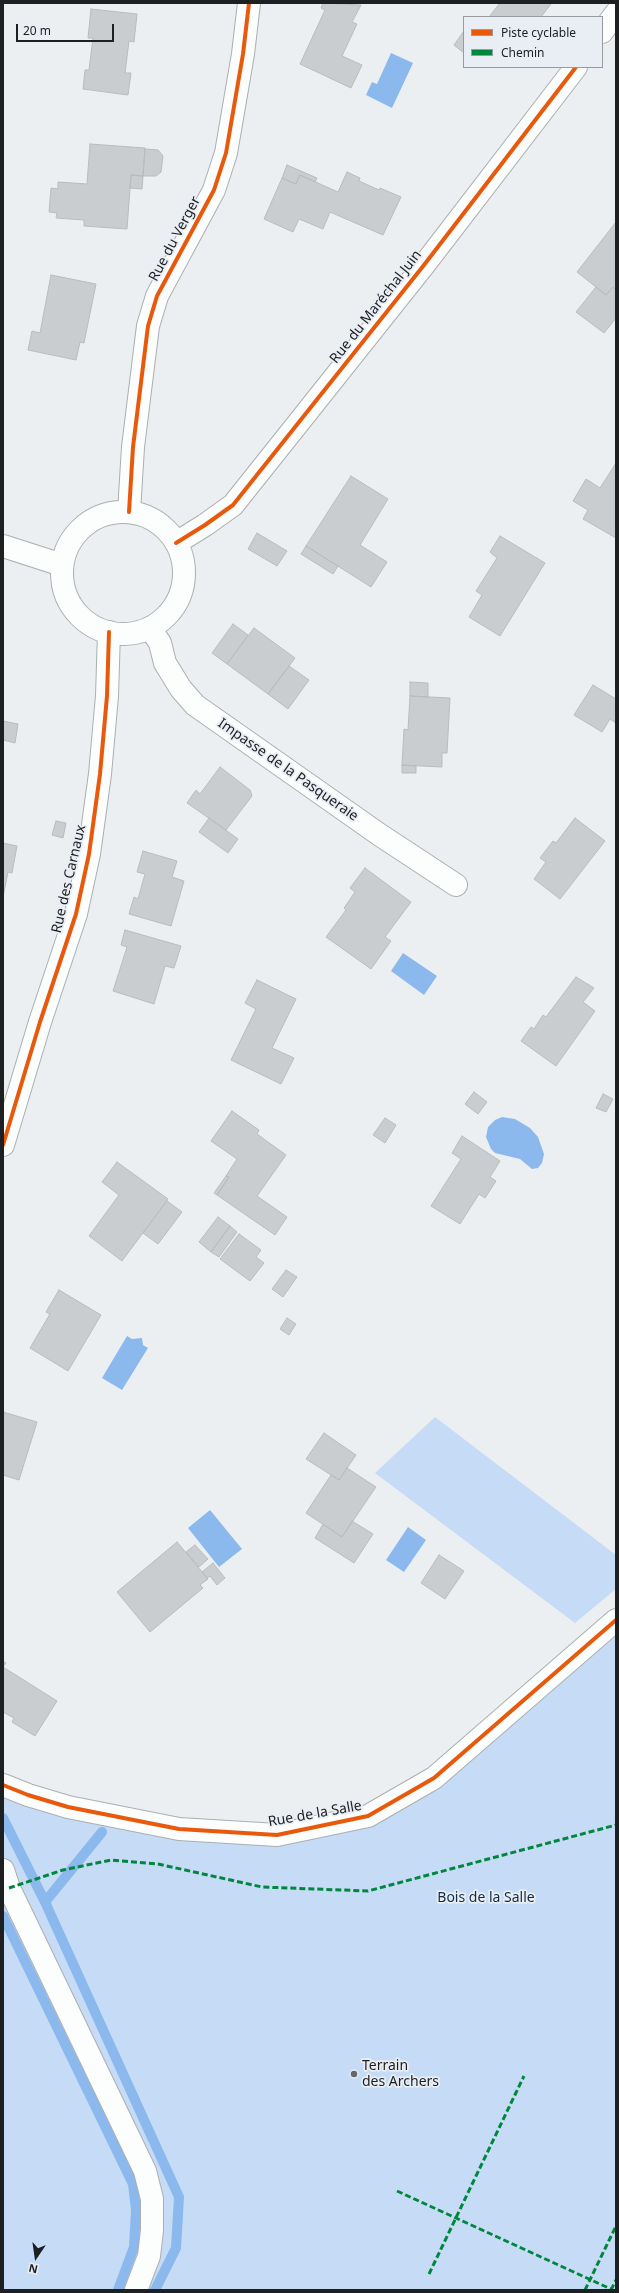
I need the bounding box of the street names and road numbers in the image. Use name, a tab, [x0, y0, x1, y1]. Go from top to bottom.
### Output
street label: Rue du Verger	[146, 194, 204, 284]
street label: Rue du Maréchal Juin	[327, 247, 425, 367]
street label: Impasse de la Pasqueraie	[215, 715, 361, 825]
street label: Rue des Carnaux	[48, 823, 90, 935]
street label: Rue de la Salle	[267, 1797, 363, 1831]

